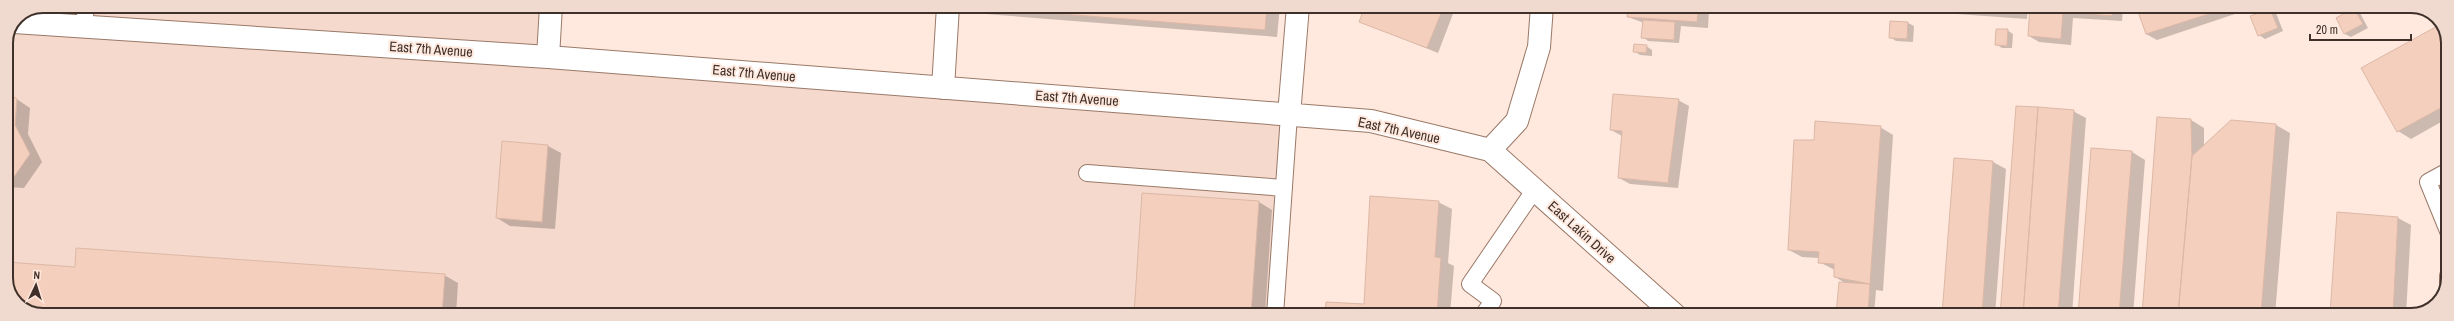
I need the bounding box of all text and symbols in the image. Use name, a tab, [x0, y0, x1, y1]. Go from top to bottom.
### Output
scale bar	[2310, 16, 2411, 42]
text: 20 m	[2316, 22, 2338, 38]
street label: East 7th Avenue	[389, 37, 473, 61]
street label: East 7th Avenue	[712, 60, 796, 86]
street label: East 7th Avenue	[1035, 86, 1119, 110]
street label: East 7th Avenue	[1356, 113, 1442, 147]
street label: East Lakin Drive	[1544, 197, 1620, 267]
north arrow	[16, 265, 56, 305]
text: N	[33, 268, 40, 282]

